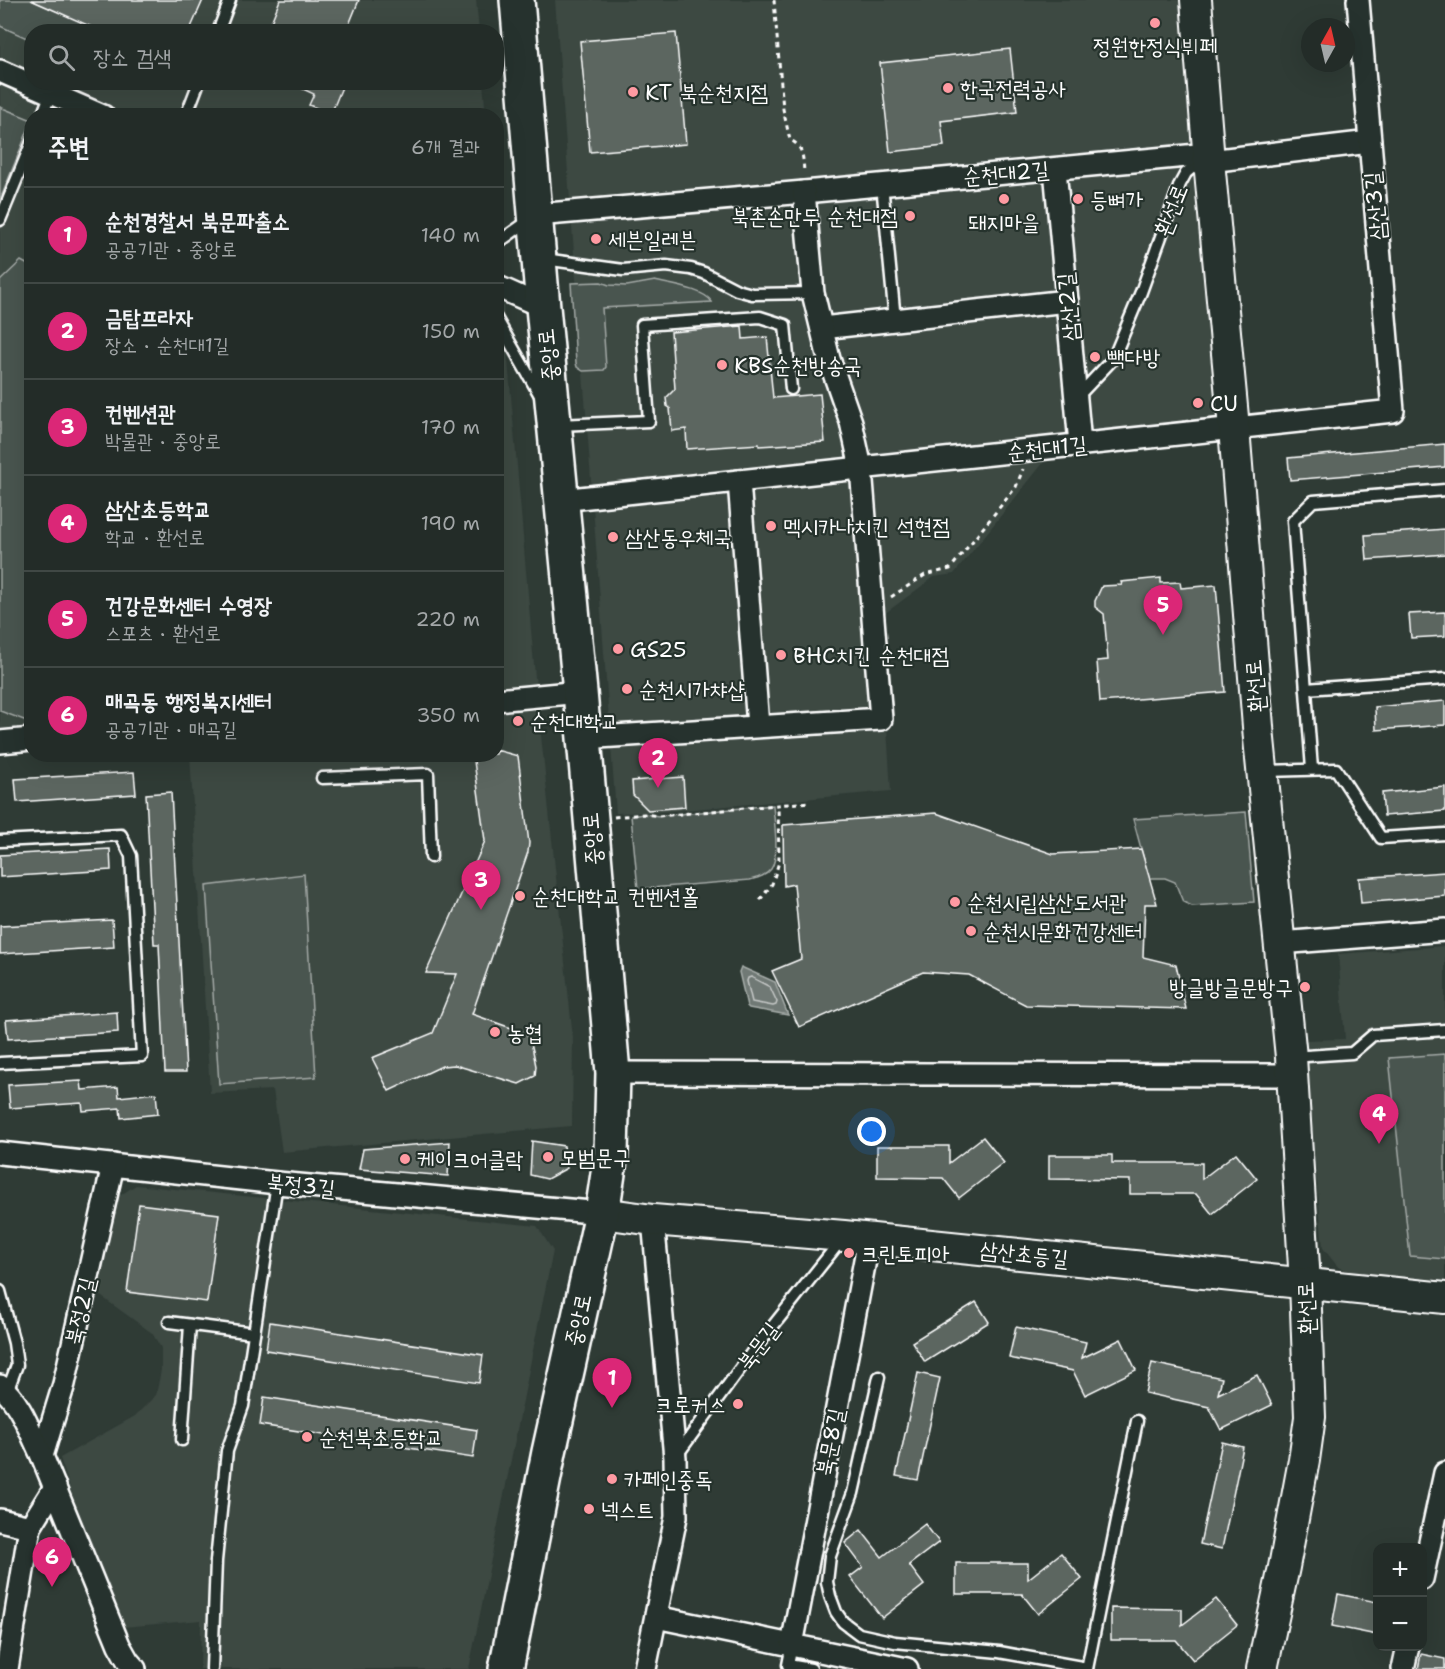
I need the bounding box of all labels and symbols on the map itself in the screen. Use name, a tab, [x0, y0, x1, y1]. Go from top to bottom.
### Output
marker: 정원한정식뷔페	[1148, 16, 1162, 30]
north arrow	[1301, 18, 1355, 72]
place label: 정원한정식뷔페	[1093, 32, 1217, 61]
place label: 한국전력공사	[960, 74, 1066, 103]
place label: KT 북순천지점	[645, 78, 768, 107]
marker: 한국전력공사	[941, 81, 955, 95]
marker: KT 북순천지점	[626, 85, 640, 99]
street label: 순천대2길	[962, 155, 1050, 191]
street label: 삼산3길	[1358, 170, 1392, 241]
street label: 환선로	[1148, 180, 1194, 240]
place label: 등뼈가	[1090, 185, 1143, 214]
marker: 돼지마을	[997, 192, 1011, 206]
marker: 등뼈가	[1071, 192, 1085, 206]
place label: 북촌손만두 순천대점	[731, 202, 898, 231]
place label: 돼지마을	[969, 208, 1039, 237]
marker: 북촌손만두 순천대점	[903, 209, 917, 223]
place label: 세븐일레븐	[608, 225, 697, 254]
marker: 세븐일레븐	[589, 232, 603, 246]
street label: 삼산2길	[1051, 271, 1085, 342]
street label: 중앙로	[531, 327, 565, 383]
place label: 빽다방	[1107, 343, 1160, 372]
marker: 빽다방	[1088, 350, 1102, 364]
place label: KBS순천방송국	[734, 351, 862, 380]
marker: KBS순천방송국	[715, 358, 729, 372]
place label: CU	[1210, 389, 1238, 418]
marker: CU	[1191, 396, 1205, 410]
street label: 순천대1길	[1006, 429, 1089, 467]
place label: 멕시카나치킨 석현점	[783, 512, 950, 541]
marker: 멕시카나치킨 석현점	[764, 519, 778, 533]
place label: 삼산동우체국	[625, 523, 731, 552]
marker: 삼산동우체국	[606, 530, 620, 544]
pin: 5	[1144, 586, 1182, 635]
place label: GS25	[630, 635, 687, 664]
place label: BHC치킨 순천대점	[793, 641, 949, 670]
marker: GS25	[611, 642, 625, 656]
marker: BHC치킨 순천대점	[774, 648, 788, 662]
street label: 환선로	[1238, 658, 1272, 714]
place label: 순천시가챠샵	[639, 675, 745, 704]
marker: 순천시가챠샵	[620, 682, 634, 696]
place label: 순천대학교	[530, 707, 619, 736]
marker: 순천대학교	[511, 714, 525, 728]
pin: 2	[638, 738, 678, 788]
street label: 중앙로	[575, 811, 609, 867]
pin: 3	[462, 860, 500, 910]
place label: 순천대학교 컨벤션홀	[532, 882, 699, 911]
place label: 순천시립삼산도서관	[967, 888, 1126, 917]
marker: 순천대학교 컨벤션홀	[513, 889, 527, 903]
marker: 순천시립삼산도서관	[948, 895, 962, 909]
place label: 순천시문화건강센터	[983, 917, 1142, 946]
marker: 순천시문화건강센터	[964, 924, 978, 938]
place label: 방글방글문방구	[1169, 973, 1293, 1002]
marker: 방글방글문방구	[1298, 980, 1312, 994]
place label: 농협	[507, 1018, 542, 1047]
marker: 농협	[488, 1025, 502, 1039]
pin: 4	[1360, 1094, 1398, 1144]
your location	[857, 1117, 886, 1146]
place label: 모범문구	[560, 1143, 631, 1172]
place label: 케이크어클락	[417, 1145, 524, 1174]
marker: 모범문구	[541, 1150, 555, 1164]
marker: 케이크어클락	[398, 1152, 412, 1166]
street label: 북정3길	[265, 1167, 337, 1203]
street label: 삼산초등길	[978, 1235, 1070, 1273]
place label: 크린토피아	[861, 1239, 950, 1268]
marker: 크린토피아	[842, 1246, 856, 1260]
street label: 북정2길	[58, 1274, 102, 1348]
street label: 환선로	[1291, 1281, 1321, 1335]
street label: 중앙로	[558, 1291, 598, 1349]
street label: 북문길	[730, 1316, 786, 1376]
pin: 1	[592, 1358, 632, 1408]
place label: 크로커스	[655, 1390, 726, 1419]
marker: 크로커스	[731, 1397, 745, 1411]
street label: 북문8길	[809, 1405, 851, 1478]
place label: 순천북초등학교	[319, 1423, 443, 1452]
marker: 순천북초등학교	[300, 1430, 314, 1444]
place label: 카페인중독	[624, 1465, 713, 1494]
marker: 카페인중독	[605, 1472, 619, 1486]
place label: 넥스트	[601, 1495, 654, 1524]
marker: 넥스트	[582, 1502, 596, 1516]
pin: 6	[32, 1538, 72, 1587]

